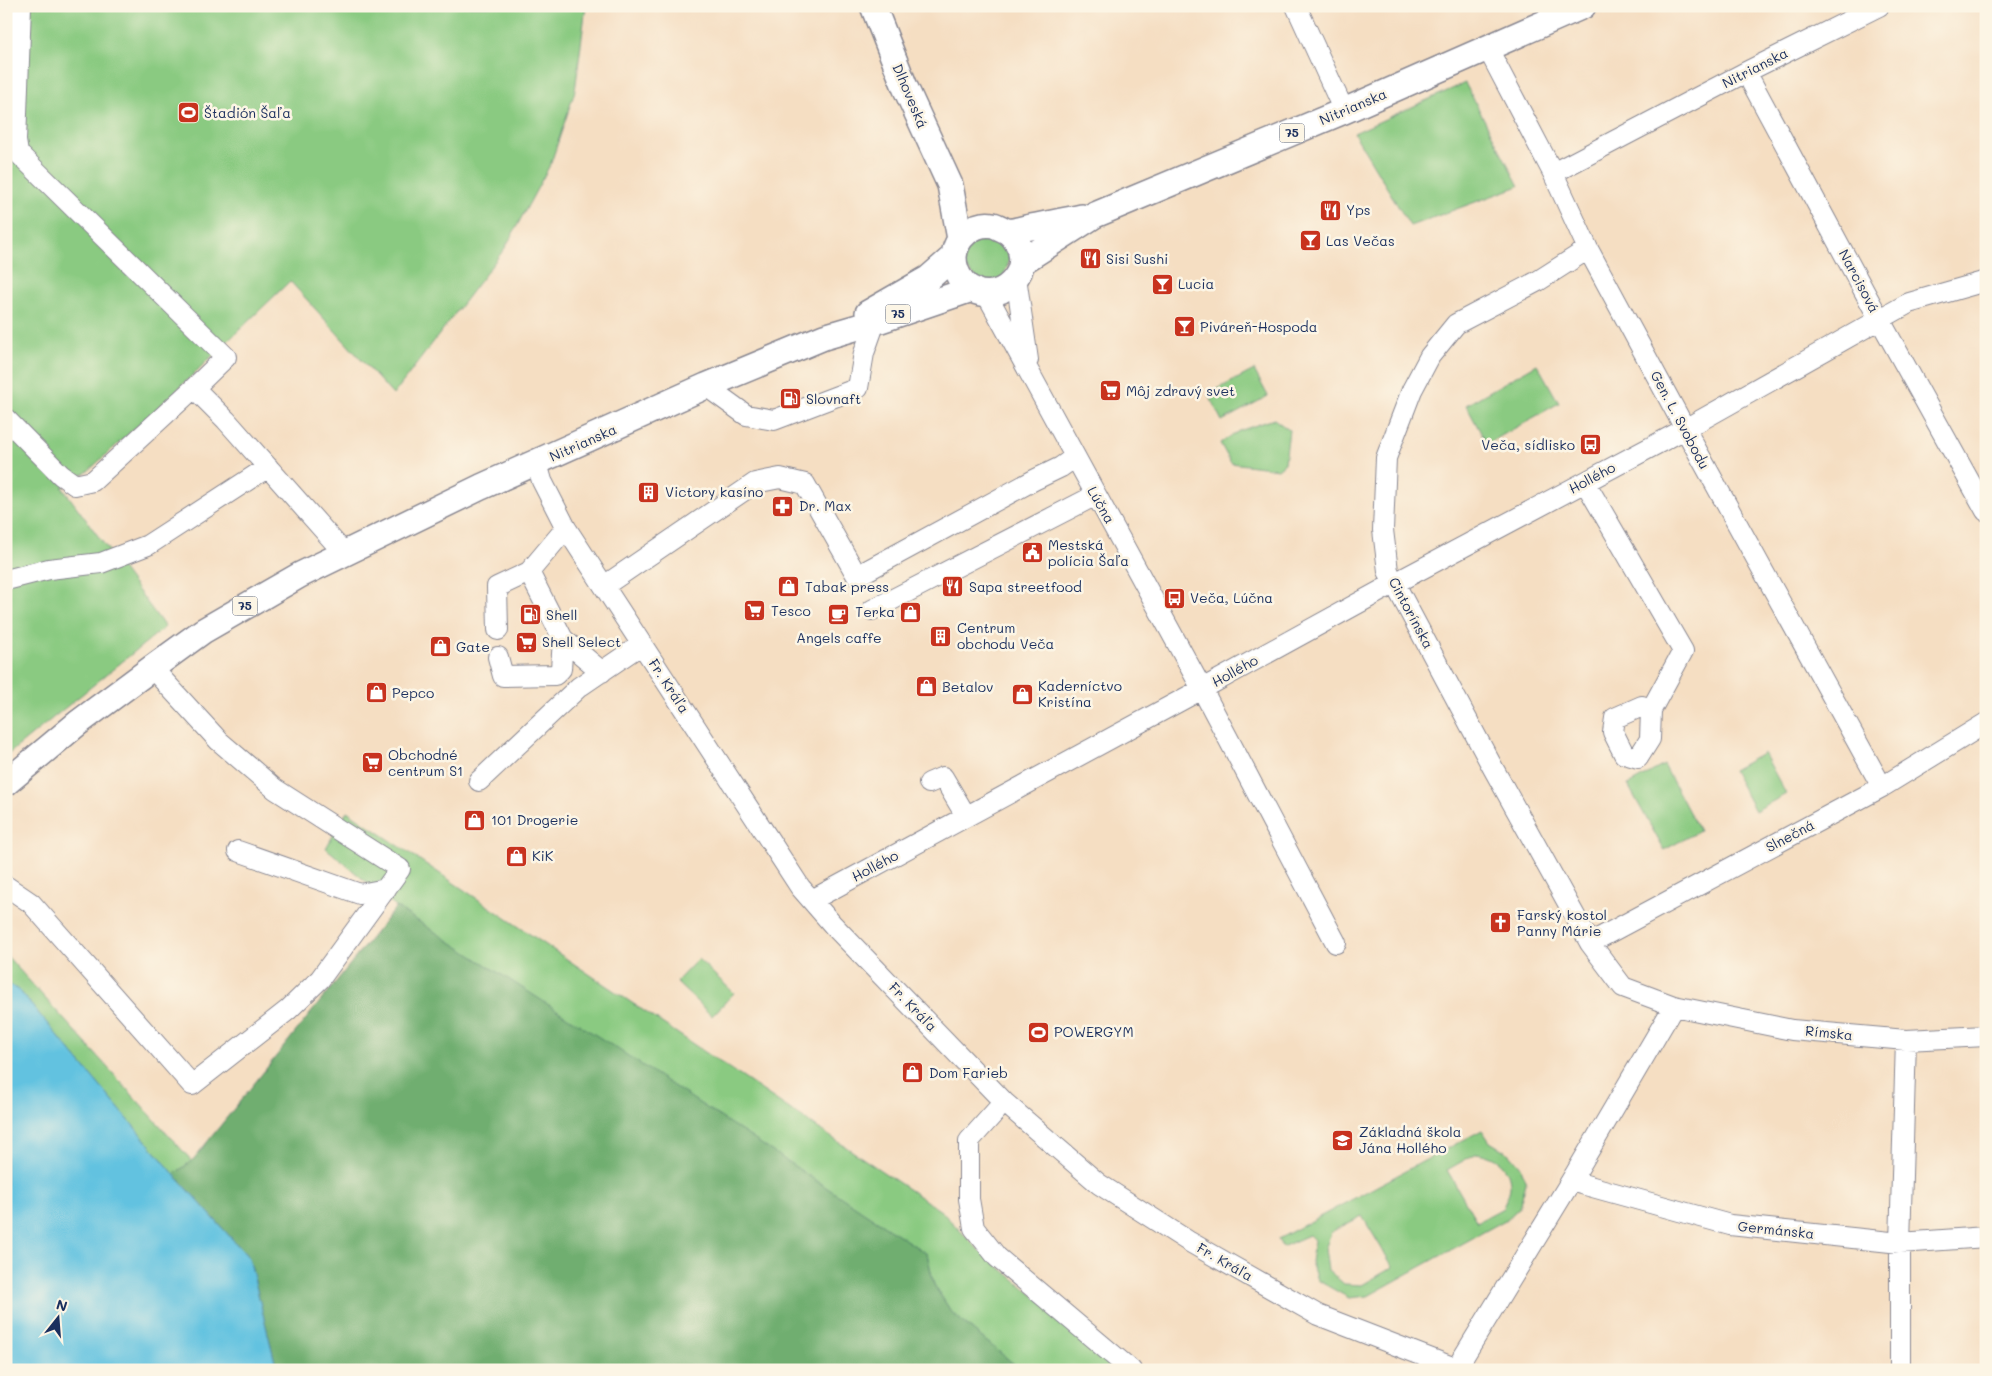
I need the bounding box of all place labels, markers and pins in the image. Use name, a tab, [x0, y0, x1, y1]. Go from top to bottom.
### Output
sports icon: Štadión Šaľa	[176, 101, 200, 125]
place label: Štadión Šaľa	[204, 103, 291, 122]
restaurant icon: Yps	[1318, 198, 1342, 222]
place label: Yps	[1346, 200, 1371, 219]
bar icon: Las Večas	[1298, 229, 1322, 253]
place label: Las Večas	[1326, 231, 1395, 250]
restaurant icon: Sisi Sushi	[1078, 247, 1102, 271]
place label: Sisi Sushi	[1106, 249, 1168, 268]
bar icon: Lucia	[1150, 272, 1174, 296]
place label: Lucia	[1178, 274, 1214, 293]
bar icon: Piváreň-Hospoda	[1172, 315, 1196, 339]
place label: Piváreň-Hospoda	[1200, 317, 1317, 336]
supermarket icon: Môj zdravý svet	[1098, 379, 1122, 403]
place label: Môj zdravý svet	[1126, 381, 1235, 400]
fuel station icon: Slovnaft	[778, 387, 802, 411]
place label: Slovnaft	[806, 389, 861, 408]
bus stop icon: Veča, sídlisko	[1579, 433, 1603, 457]
place label: Veča, sídlisko	[1481, 435, 1575, 454]
building icon: Victory kasíno	[637, 480, 661, 504]
place label: Victory kasíno	[665, 482, 763, 501]
pharmacy icon: Dr. Max	[771, 494, 795, 518]
place label: Dr. Max	[799, 496, 851, 515]
place label: Mestská polícia Šaľa	[1048, 535, 1129, 570]
public building icon: Mestská polícia Šaľa	[1020, 541, 1044, 565]
shop icon: Tabak press	[777, 575, 801, 599]
restaurant icon: Sapa streetfood	[941, 575, 965, 599]
place label: Tabak press	[805, 577, 889, 596]
place label: Sapa streetfood	[969, 577, 1082, 596]
bus stop icon: Veča, Lúčna	[1162, 586, 1186, 610]
place label: Veča, Lúčna	[1190, 588, 1273, 607]
supermarket icon: Tesco	[743, 599, 767, 623]
shop icon: Terka	[899, 600, 923, 624]
place label: Tesco	[771, 601, 811, 620]
place label: Terka	[855, 602, 895, 621]
fuel station icon: Shell	[518, 603, 542, 627]
cafe icon: Angels caffe	[827, 603, 851, 627]
place label: Shell	[546, 605, 577, 624]
place label: Centrum obchodu Veča	[957, 618, 1054, 653]
building icon: Centrum obchodu Veča	[929, 624, 953, 648]
place label: Angels caffe	[796, 628, 882, 647]
supermarket icon: Shell Select	[514, 630, 538, 654]
place label: Shell Select	[542, 632, 621, 651]
shop icon: Gate	[428, 635, 452, 659]
place label: Gate	[456, 637, 490, 656]
shop icon: Betalov	[914, 675, 938, 699]
place label: Kaderníctvo Kristína	[1038, 676, 1122, 711]
place label: Betalov	[942, 677, 993, 696]
shop icon: Pepco	[364, 681, 388, 705]
shop icon: Kaderníctvo Kristína	[1010, 682, 1034, 706]
place label: Pepco	[392, 683, 434, 702]
place label: Obchodné centrum S1	[388, 745, 463, 780]
supermarket icon: Obchodné centrum S1	[360, 751, 384, 775]
shop icon: 101 Drogerie	[463, 808, 487, 832]
place label: 101 Drogerie	[491, 810, 578, 829]
shop icon: KiK	[504, 844, 528, 868]
place label: KiK	[532, 846, 554, 865]
place label: Farský kostol Panny Márie	[1517, 905, 1607, 940]
church icon: Farský kostol Panny Márie	[1489, 911, 1513, 935]
sports icon: POWERGYM	[1026, 1020, 1050, 1044]
place label: POWERGYM	[1054, 1022, 1134, 1041]
shop icon: Dom Farieb	[901, 1061, 925, 1085]
place label: Dom Farieb	[929, 1063, 1008, 1082]
place label: Základná škola Jána Hollého	[1359, 1122, 1461, 1157]
school or university icon: Základná škola Jána Hollého	[1331, 1128, 1355, 1152]

